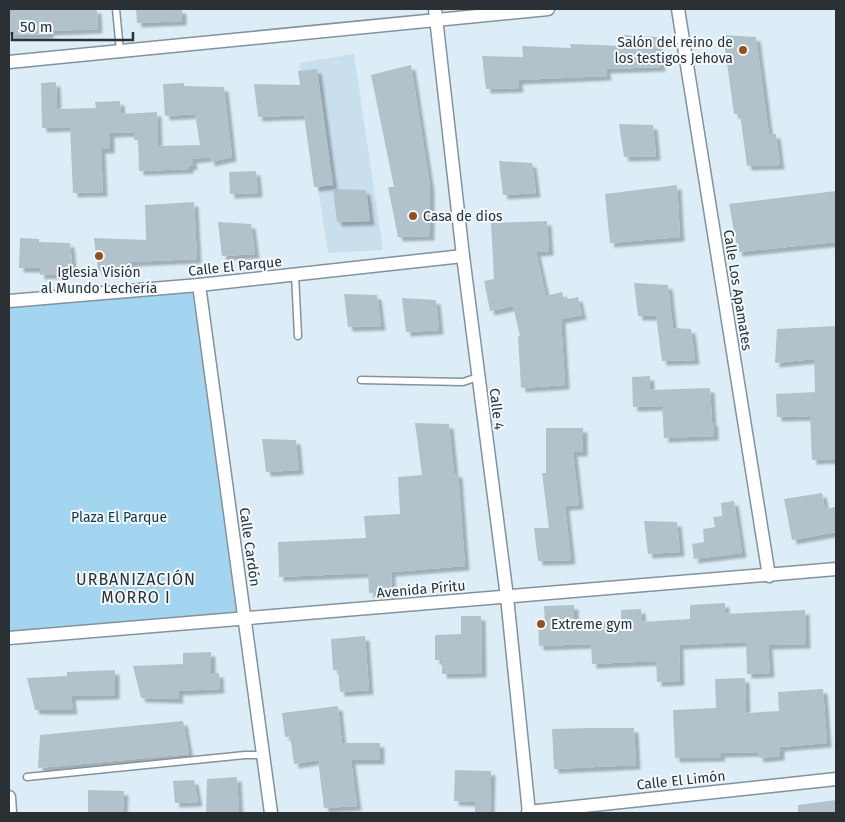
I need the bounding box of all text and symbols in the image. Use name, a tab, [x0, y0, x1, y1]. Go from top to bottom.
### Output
scale bar	[12, 10, 134, 42]
text: 50 m	[20, 18, 53, 36]
place label: Salón del reino de los testigos Jehova	[615, 34, 733, 67]
marker: Salón del reino de los testigos Jehova	[737, 44, 749, 56]
place label: Casa de dios	[423, 208, 503, 225]
marker: Casa de dios	[407, 210, 419, 222]
street label: Calle Los Apamates	[720, 228, 756, 352]
marker: Iglesia Visión al Mundo Lechería	[93, 250, 105, 262]
street label: Calle El Parque	[187, 253, 283, 280]
place label: Iglesia Visión al Mundo Lechería	[41, 264, 157, 297]
street label: Calle 4	[486, 387, 508, 432]
street label: Calle Cardón	[236, 506, 263, 588]
park label: Plaza El Parque	[71, 509, 167, 526]
district label: URBANIZACIÓN MORRO I	[76, 569, 196, 607]
street label: Avenida Píritu	[376, 577, 466, 602]
place label: Extreme gym	[551, 616, 632, 633]
marker: Extreme gym	[535, 618, 547, 630]
street label: Calle El Limón	[636, 767, 726, 794]

